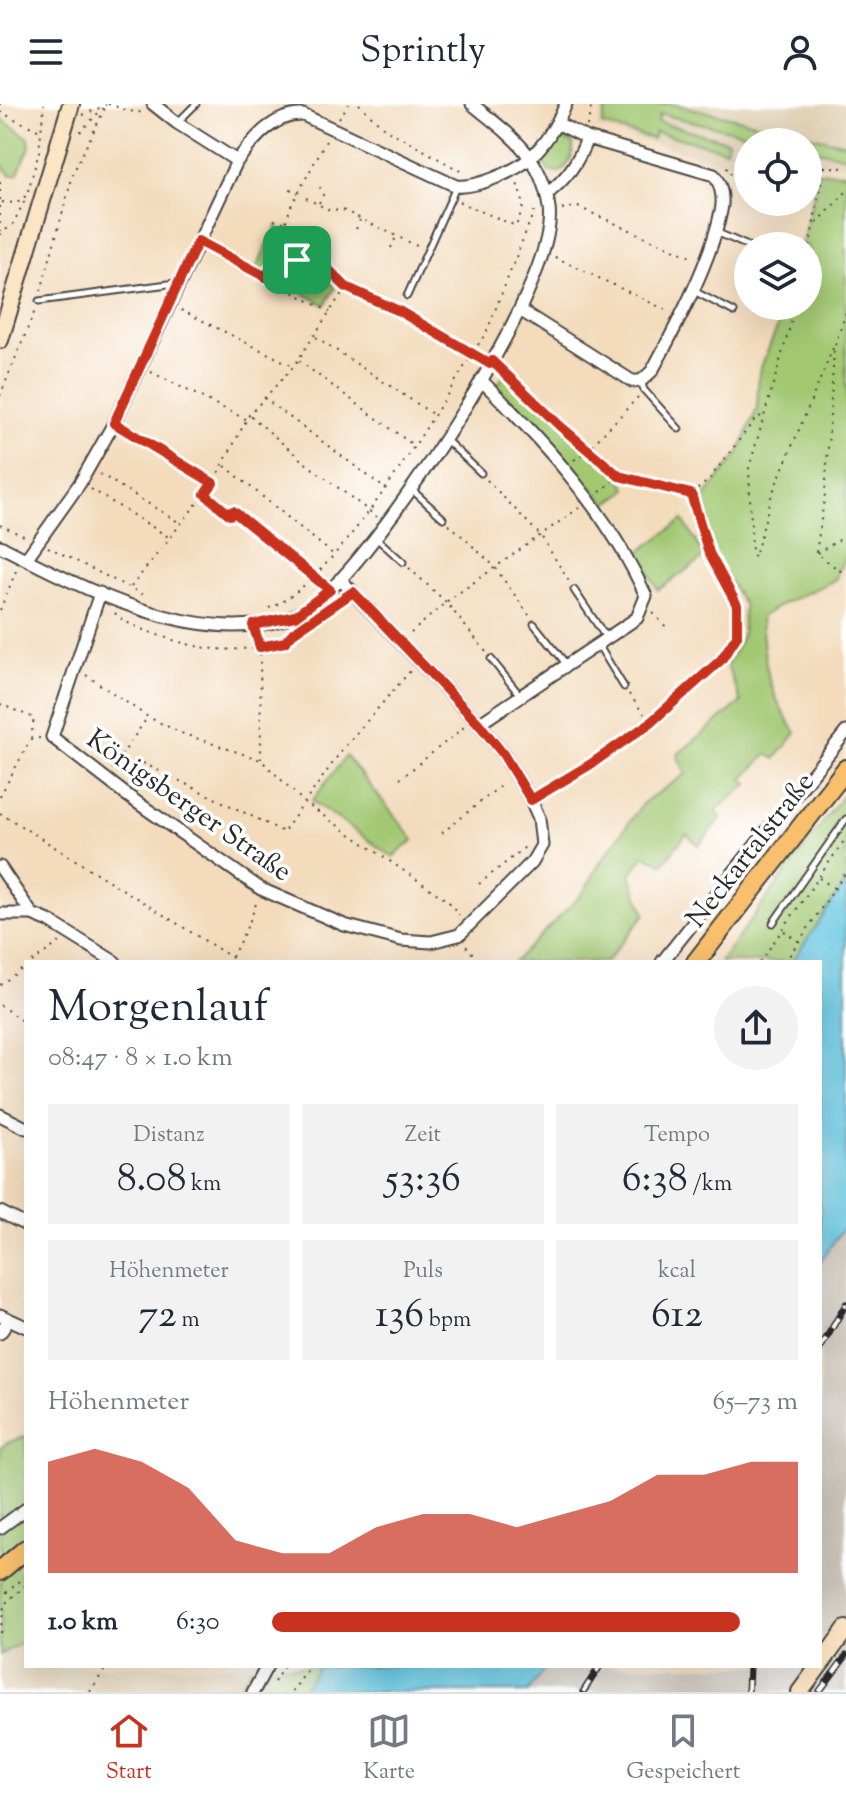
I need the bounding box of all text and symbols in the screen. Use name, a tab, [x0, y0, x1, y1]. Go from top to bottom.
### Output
text: Sprintly	[360, 26, 486, 78]
icon: menu	[24, 30, 68, 74]
icon: person	[778, 30, 822, 74]
map controls	[734, 128, 822, 320]
button: locate	[734, 128, 822, 216]
pin	[263, 226, 331, 294]
button: layers	[734, 232, 822, 320]
icon: arrive	[275, 238, 319, 282]
street label: Königsberger Straße	[77, 721, 299, 892]
street label: Neckartalstraße	[678, 765, 825, 937]
text: Morgenlauf	[48, 978, 269, 1041]
button: share	[714, 986, 798, 1070]
text: 08:47 · 8 × 1.0 km	[48, 1040, 233, 1077]
text: Distanz	[133, 1120, 205, 1152]
text: Zeit	[405, 1120, 441, 1152]
text: Tempo	[644, 1120, 710, 1152]
text: 8.08	[117, 1152, 186, 1209]
text: 53:36	[385, 1152, 461, 1209]
text: 6:38	[622, 1152, 688, 1209]
text: km	[186, 1169, 221, 1201]
text: /km	[688, 1169, 732, 1201]
text: Höhenmeter	[109, 1256, 229, 1288]
text: Puls	[403, 1256, 443, 1288]
text: kcal	[658, 1256, 696, 1288]
text: 72	[138, 1288, 177, 1345]
text: 136	[375, 1288, 424, 1345]
text: 612	[651, 1288, 703, 1345]
text: m	[177, 1305, 200, 1337]
text: bpm	[424, 1305, 471, 1337]
text: Höhenmeter	[48, 1384, 189, 1421]
text: 65–73 m	[713, 1384, 798, 1421]
text: 1.0 km	[48, 1604, 118, 1641]
text: 6:30	[176, 1604, 219, 1641]
tab: Start	[106, 1709, 152, 1789]
tab: Karte	[363, 1709, 415, 1789]
tab: Gespeichert	[626, 1709, 740, 1789]

